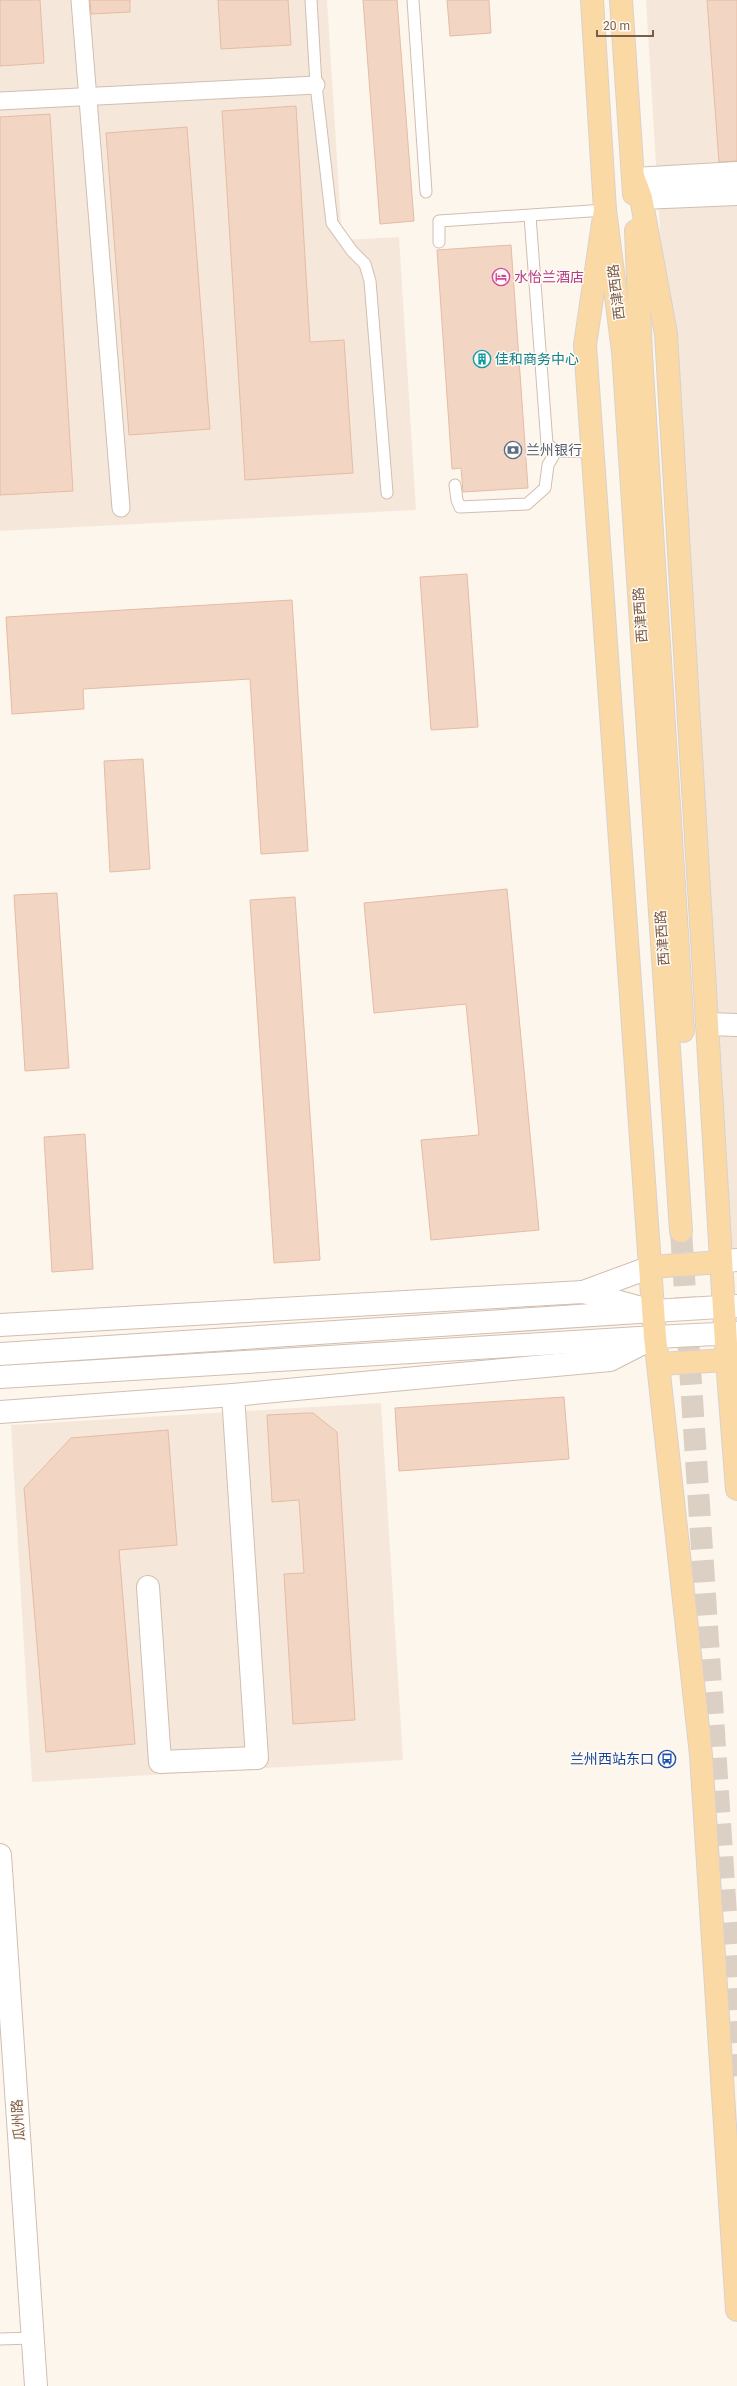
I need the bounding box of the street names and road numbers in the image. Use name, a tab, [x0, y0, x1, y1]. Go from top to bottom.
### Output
street label: 西津西路	[605, 263, 627, 321]
street label: 西津西路	[630, 587, 650, 643]
street label: 西津西路	[652, 910, 672, 966]
street label: 瓜州路	[9, 2098, 27, 2142]

